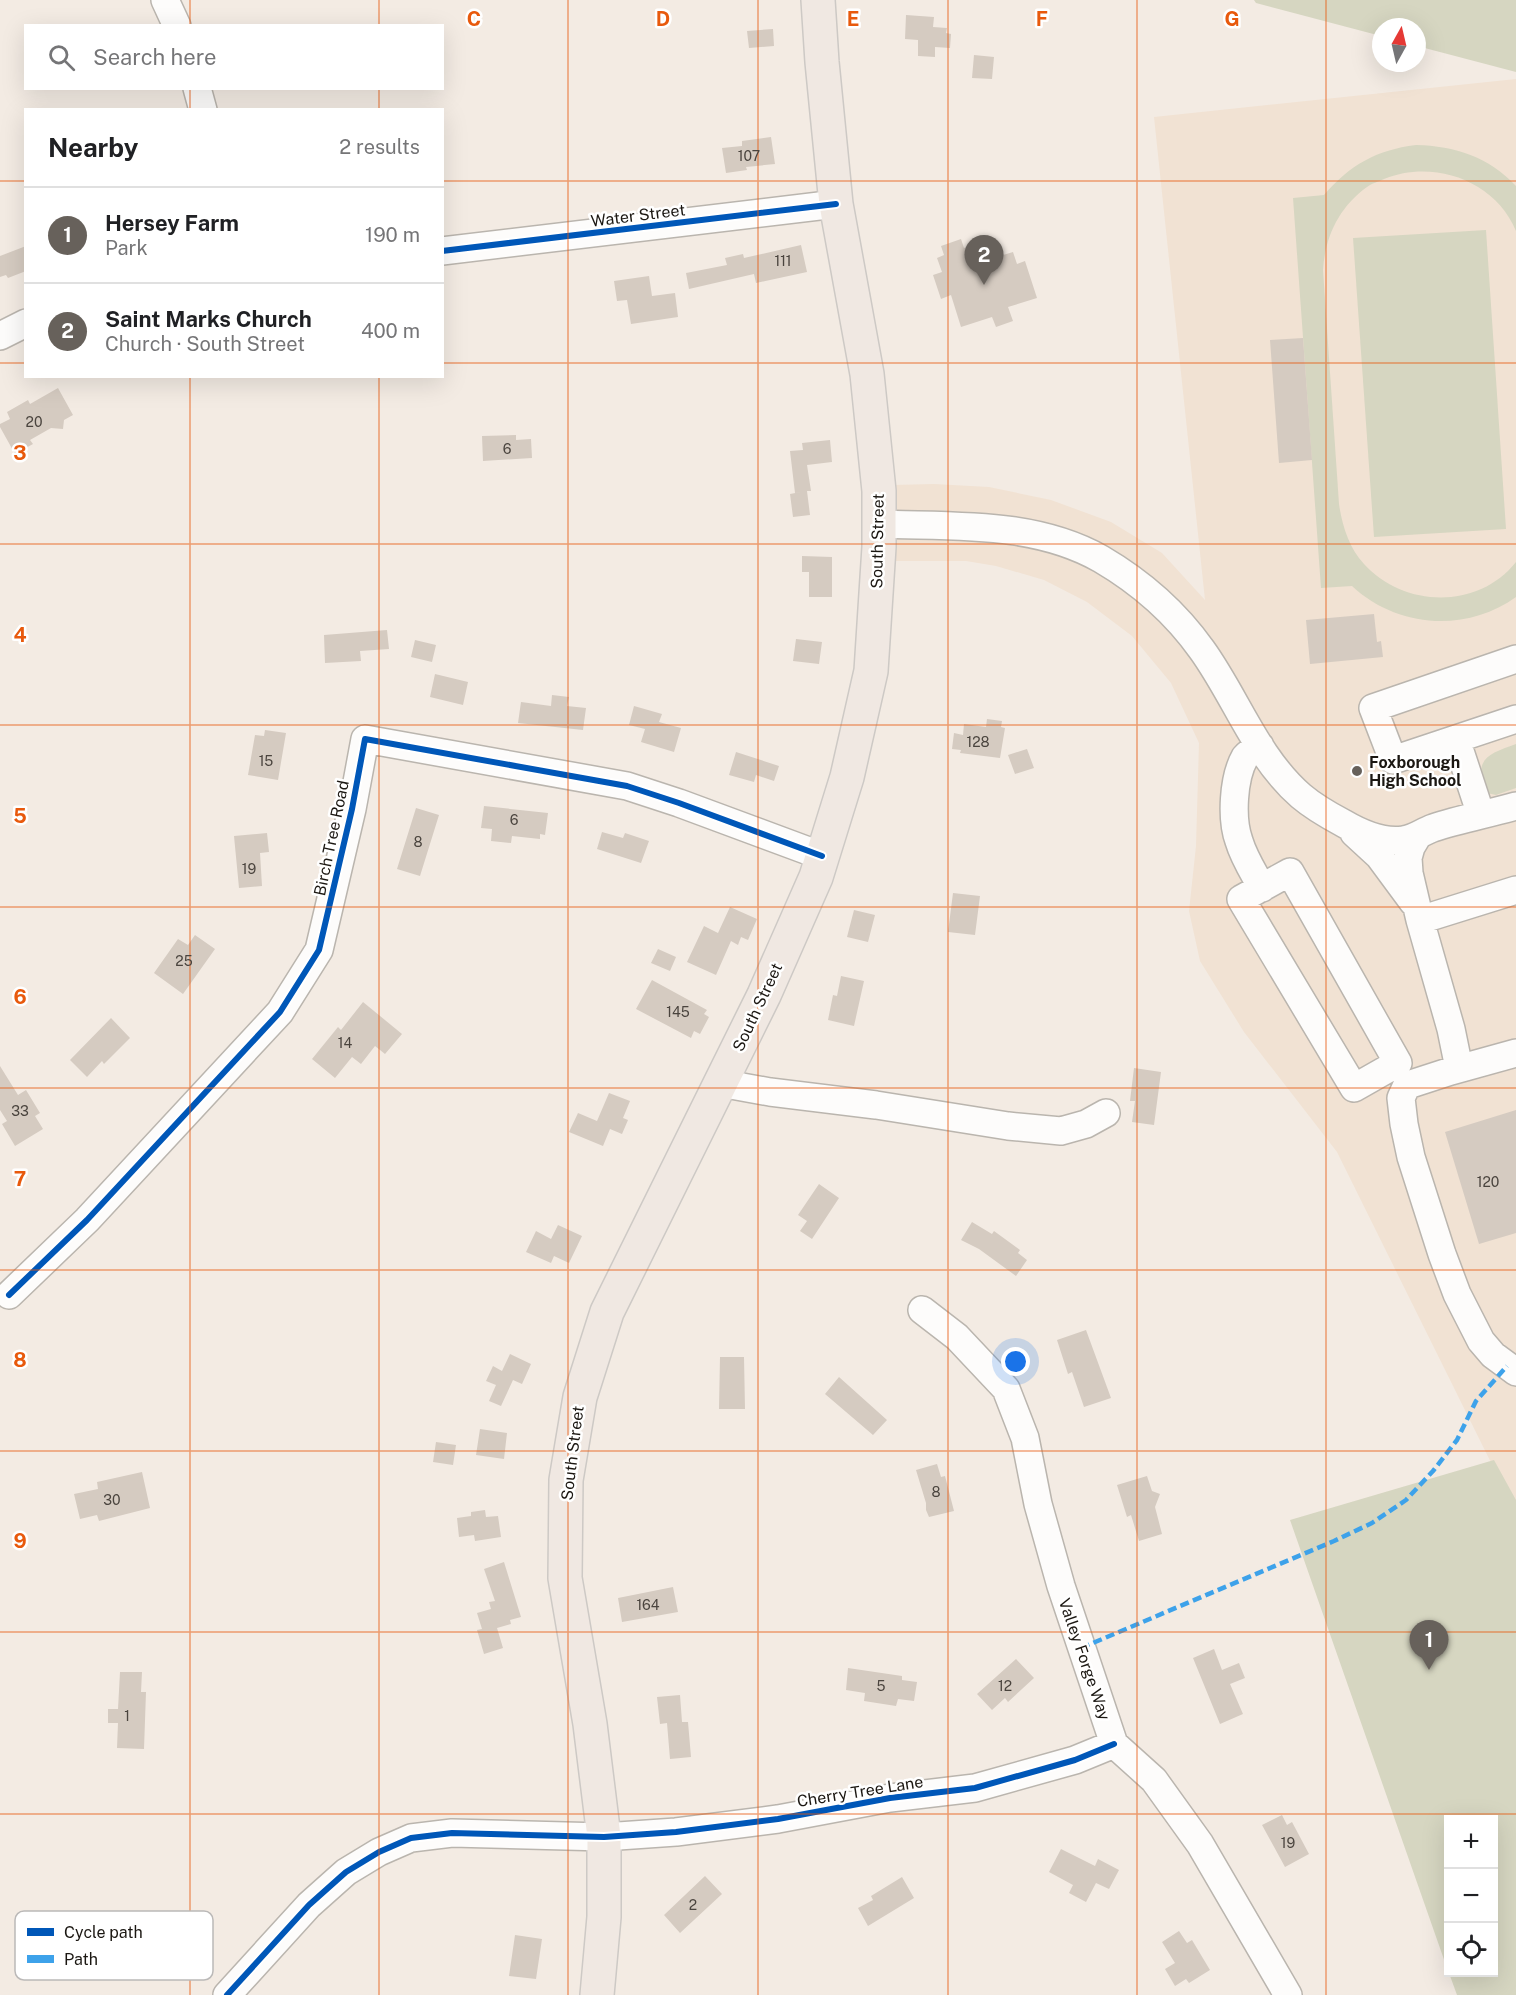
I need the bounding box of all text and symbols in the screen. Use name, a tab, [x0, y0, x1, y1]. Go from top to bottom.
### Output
text: C	[467, 7, 481, 31]
text: D	[656, 7, 670, 31]
text: E	[847, 7, 859, 31]
text: F	[1036, 7, 1048, 31]
text: G	[1224, 7, 1240, 31]
north arrow	[1372, 18, 1426, 72]
search box	[24, 24, 444, 90]
icon: search	[45, 41, 78, 74]
text: Search here	[93, 44, 217, 70]
text: Nearby	[48, 132, 138, 163]
text: 2 results	[339, 135, 420, 159]
house number: 107	[738, 148, 760, 164]
street label: Water Street	[590, 200, 686, 231]
text: Hersey Farm	[105, 210, 239, 236]
text: 1	[63, 223, 72, 247]
text: 190 m	[365, 223, 420, 247]
text: Park	[105, 236, 148, 260]
pin: 2	[964, 236, 1004, 285]
house number: 111	[774, 253, 792, 269]
text: Saint Marks Church	[105, 306, 312, 332]
text: 2	[61, 319, 74, 343]
text: 400 m	[361, 319, 420, 343]
text: Church · South Street	[105, 332, 305, 356]
house number: 20	[26, 414, 42, 430]
text: 3	[13, 441, 27, 465]
house number: 6	[503, 441, 512, 457]
street label: South Street	[867, 493, 888, 589]
text: 4	[13, 623, 27, 647]
house number: 128	[966, 734, 990, 750]
house number: 15	[259, 753, 273, 769]
place label: Foxborough High School	[1369, 753, 1462, 790]
marker: Foxborough High School	[1350, 764, 1364, 778]
street label: Birch Tree Road	[310, 779, 353, 898]
text: 5	[13, 804, 27, 828]
house number: 6	[510, 812, 519, 828]
house number: 8	[413, 834, 423, 850]
house number: 19	[242, 861, 256, 877]
house number: 25	[175, 953, 193, 969]
street label: South Street	[729, 960, 786, 1054]
text: 6	[13, 985, 27, 1009]
house number: 145	[666, 1004, 690, 1020]
house number: 14	[338, 1035, 352, 1051]
house number: 33	[11, 1103, 29, 1119]
text: 7	[14, 1167, 26, 1191]
house number: 120	[1477, 1174, 1499, 1190]
your location	[1001, 1347, 1030, 1376]
text: 8	[13, 1348, 27, 1372]
street label: South Street	[557, 1405, 588, 1501]
house number: 8	[931, 1484, 941, 1500]
house number: 30	[103, 1492, 121, 1508]
text: 9	[13, 1529, 27, 1553]
street label: Valley Forge Way	[1055, 1596, 1114, 1723]
house number: 164	[636, 1597, 660, 1613]
pin: 1	[1410, 1620, 1448, 1670]
house number: 5	[877, 1678, 886, 1694]
house number: 12	[998, 1678, 1012, 1694]
house number: 1	[124, 1708, 130, 1724]
street label: Cherry Tree Lane	[796, 1772, 925, 1811]
map controls	[1444, 1815, 1498, 1977]
button: +	[1444, 1815, 1498, 1869]
house number: 19	[1281, 1835, 1295, 1851]
button: −	[1444, 1869, 1498, 1923]
house number: 2	[689, 1897, 697, 1913]
legend	[15, 1911, 213, 1980]
text: Cycle path	[64, 1923, 143, 1942]
button: locate	[1444, 1923, 1498, 1977]
text: Path	[64, 1950, 98, 1969]

